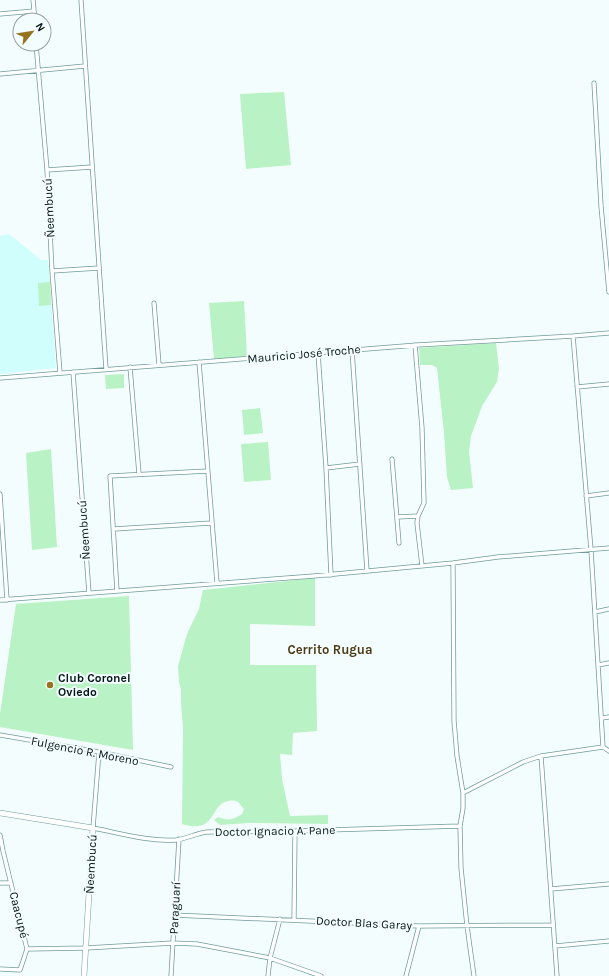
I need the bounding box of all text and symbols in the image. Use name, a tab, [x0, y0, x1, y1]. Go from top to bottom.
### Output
north arrow	[12, 12, 52, 52]
text: N	[33, 21, 48, 34]
street label: Ñeembucú	[40, 178, 58, 238]
street label: Mauricio José Troche	[247, 342, 361, 366]
street label: Ñeembucú	[75, 500, 93, 560]
district label: Cerrito Rugua	[287, 642, 373, 657]
place label: Club Coronel Oviedo	[58, 671, 131, 699]
marker: Club Coronel Oviedo	[45, 680, 55, 690]
street label: Fulgencio R. Moreno	[30, 734, 140, 768]
street label: Doctor Ignacio A. Pane	[215, 823, 335, 839]
street label: Ñeembucú	[82, 834, 100, 894]
street label: Paraguarí	[167, 881, 183, 935]
street label: Caacupé	[6, 890, 32, 940]
street label: Doctor Blas Garay	[316, 913, 413, 933]

